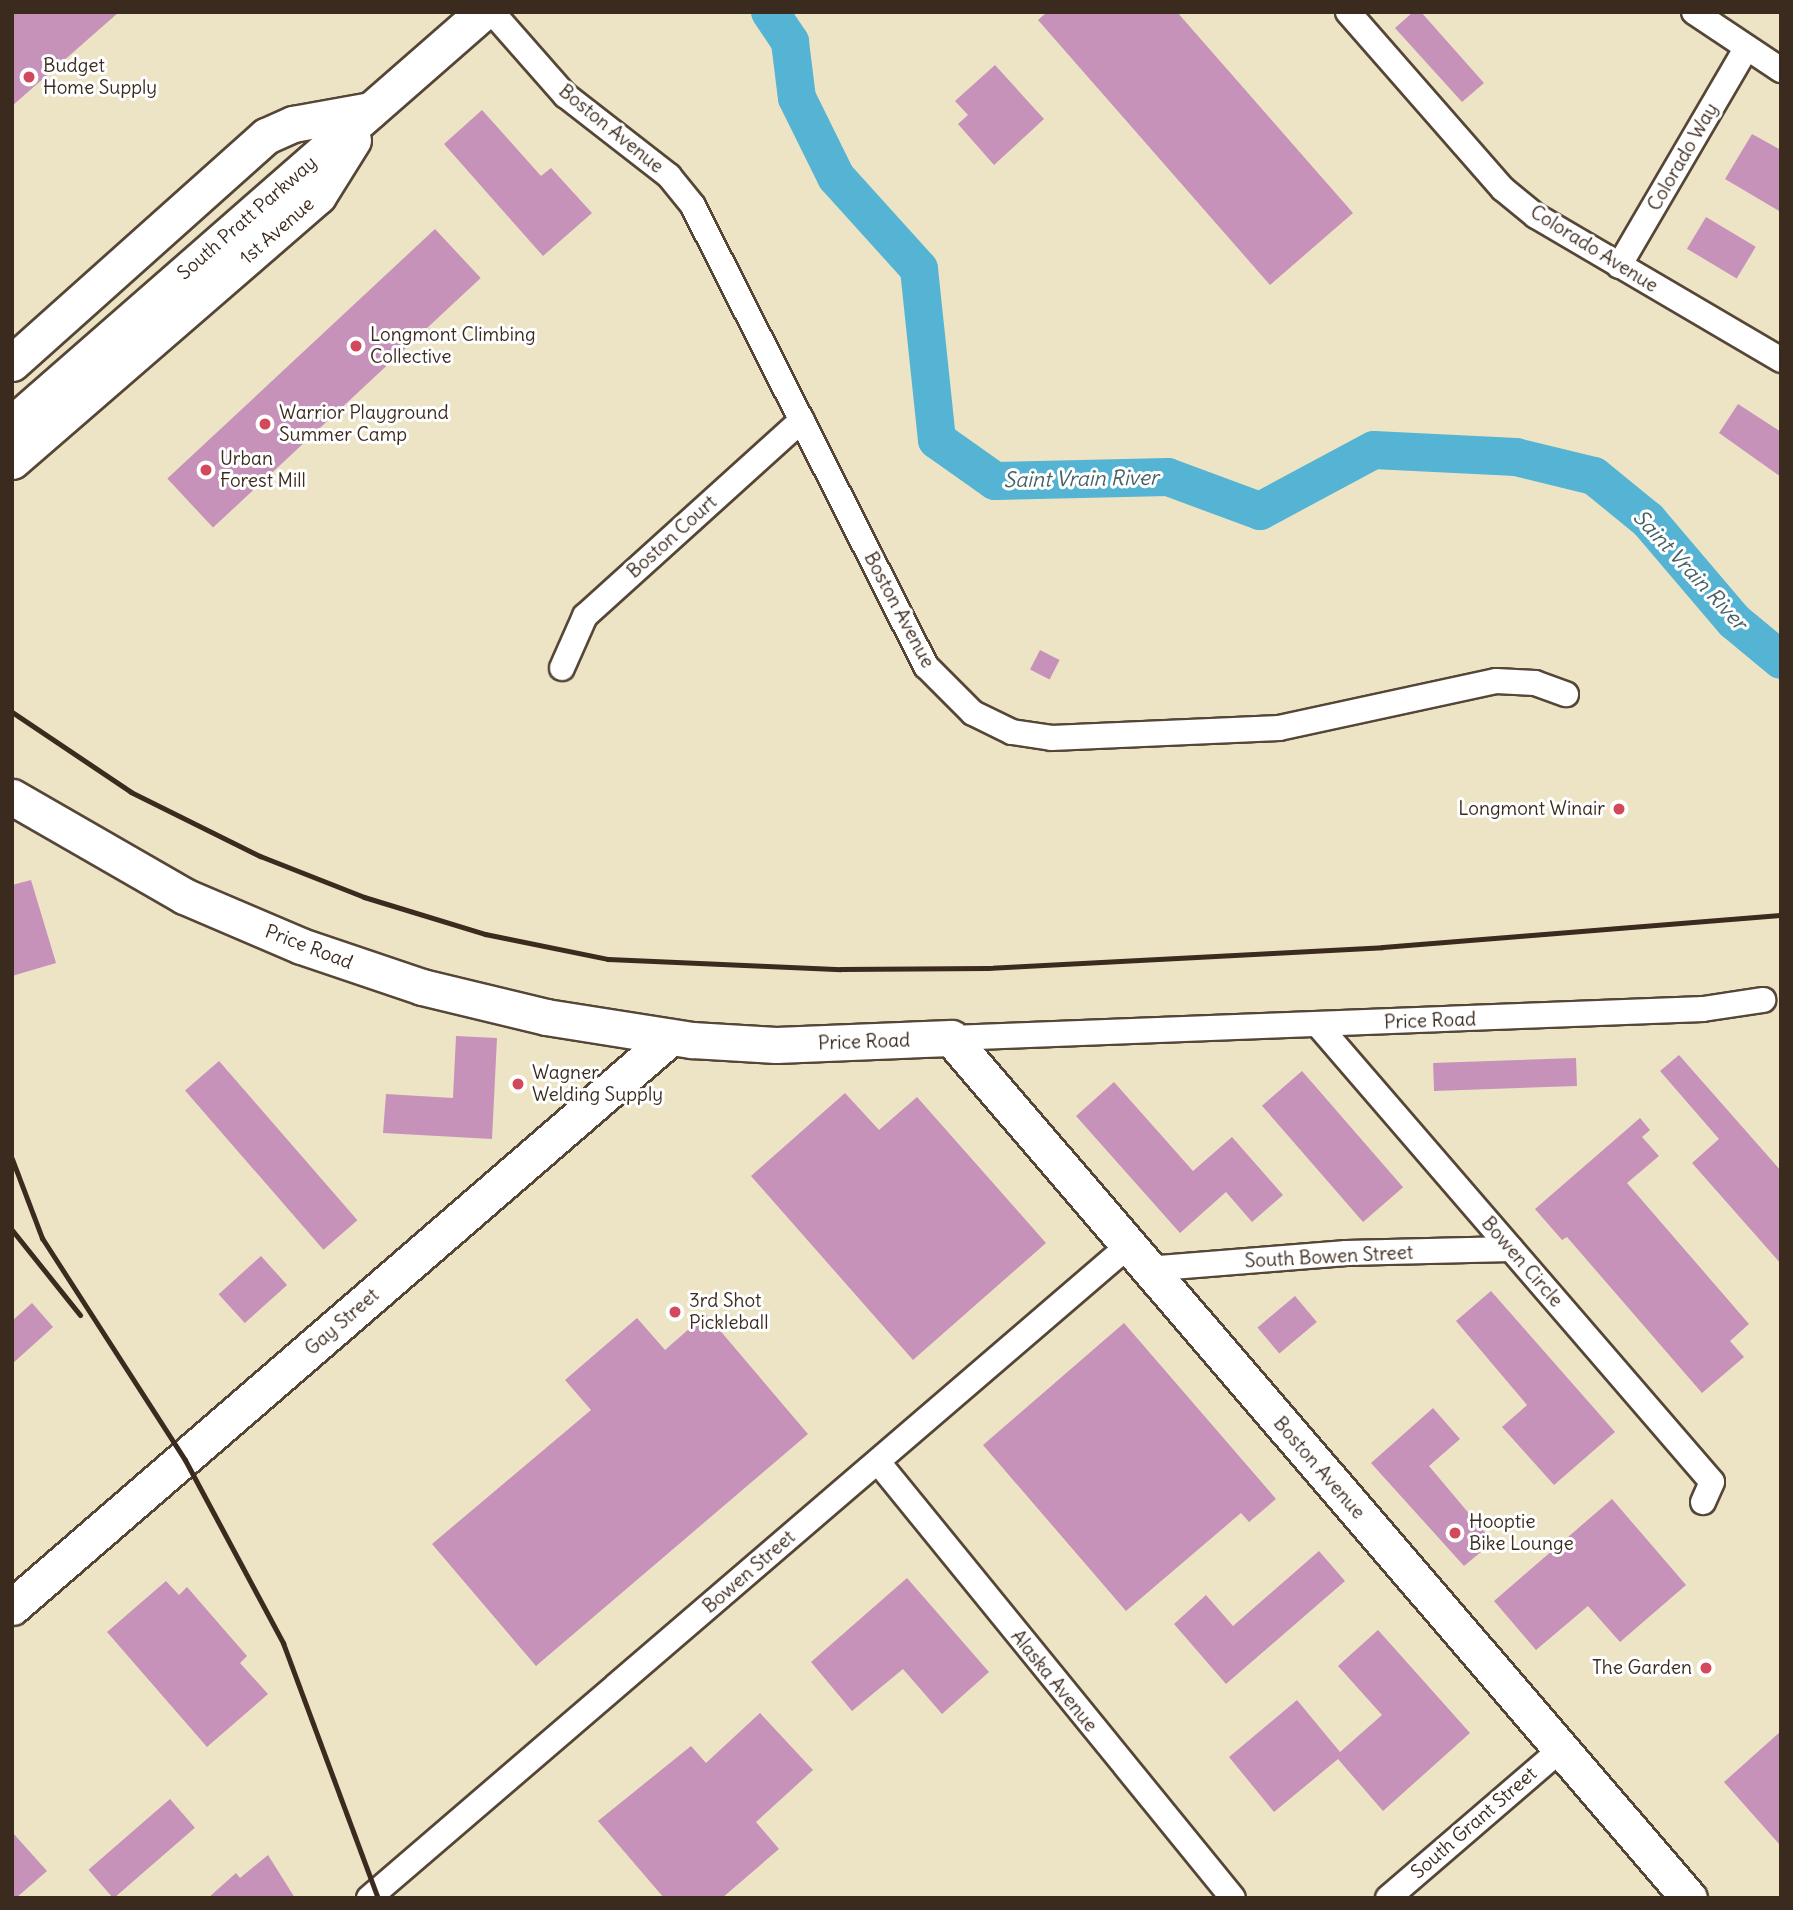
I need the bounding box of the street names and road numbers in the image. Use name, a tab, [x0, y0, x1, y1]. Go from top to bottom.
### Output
street label: Boston Avenue	[554, 80, 668, 178]
street label: Colorado Way	[1643, 99, 1723, 215]
street label: South Pratt Parkway	[173, 151, 321, 285]
street label: 1st Avenue	[235, 193, 319, 269]
street label: Colorado Avenue	[1526, 201, 1662, 297]
street label: Boston Court	[623, 491, 721, 583]
street label: Boston Avenue	[859, 548, 939, 672]
street label: Price Road	[262, 920, 356, 974]
street label: Price Road	[1384, 1008, 1476, 1034]
street label: Price Road	[818, 1029, 910, 1055]
street label: Bowen Circle	[1477, 1212, 1567, 1312]
street label: South Bowen Street	[1244, 1241, 1414, 1273]
street label: Gay Street	[300, 1284, 384, 1360]
street label: Boston Avenue	[1268, 1412, 1370, 1524]
street label: Bowen Street	[698, 1526, 800, 1618]
street label: Alaska Avenue	[1006, 1625, 1102, 1737]
street label: South Grant Street	[1407, 1762, 1541, 1884]

